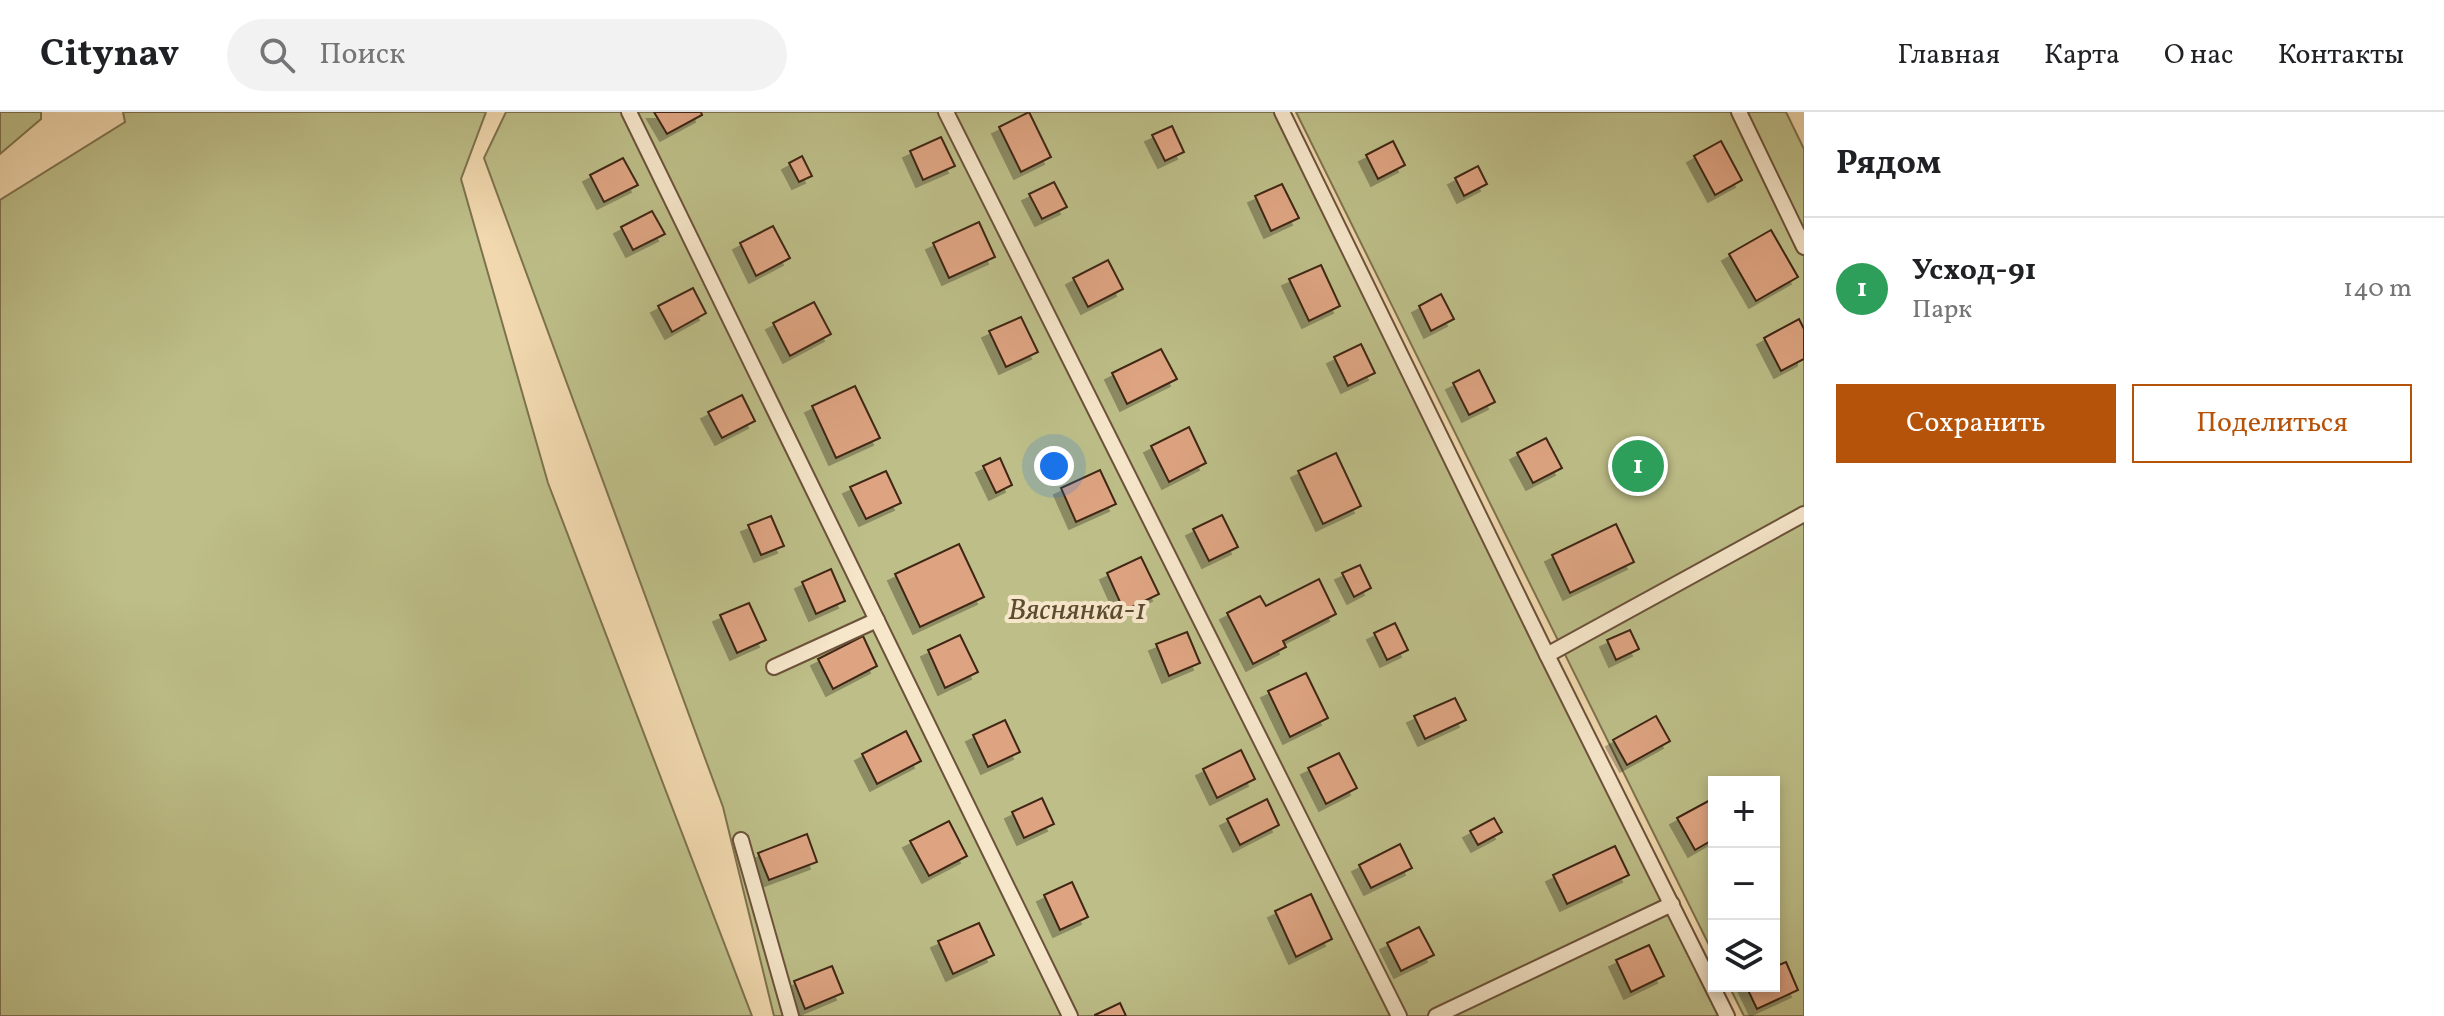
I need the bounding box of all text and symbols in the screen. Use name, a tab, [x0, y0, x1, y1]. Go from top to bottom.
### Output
search box	[227, 19, 787, 91]
text: Citynav	[40, 29, 179, 82]
icon: search	[255, 33, 299, 77]
text: Поиск	[319, 34, 405, 76]
text: Главная	[1898, 36, 2000, 75]
text: Карта	[2044, 36, 2120, 75]
text: О нас	[2164, 36, 2234, 75]
text: Контакты	[2278, 36, 2404, 75]
text: Рядом	[1836, 141, 1941, 188]
text: Усход-91	[1912, 250, 2037, 292]
text: 1	[1857, 271, 1867, 307]
text: 140 m	[2343, 271, 2412, 307]
text: Парк	[1912, 292, 1972, 328]
button: Сохранить	[1836, 384, 2116, 463]
button: Поделиться	[2132, 384, 2412, 463]
pin: 1	[1612, 436, 1664, 496]
your location	[1034, 446, 1074, 486]
park label: Вяснянка-1	[1008, 590, 1146, 632]
map controls	[1708, 776, 1780, 992]
button: +	[1708, 776, 1780, 848]
button: −	[1708, 848, 1780, 920]
button: layers	[1708, 920, 1780, 992]

